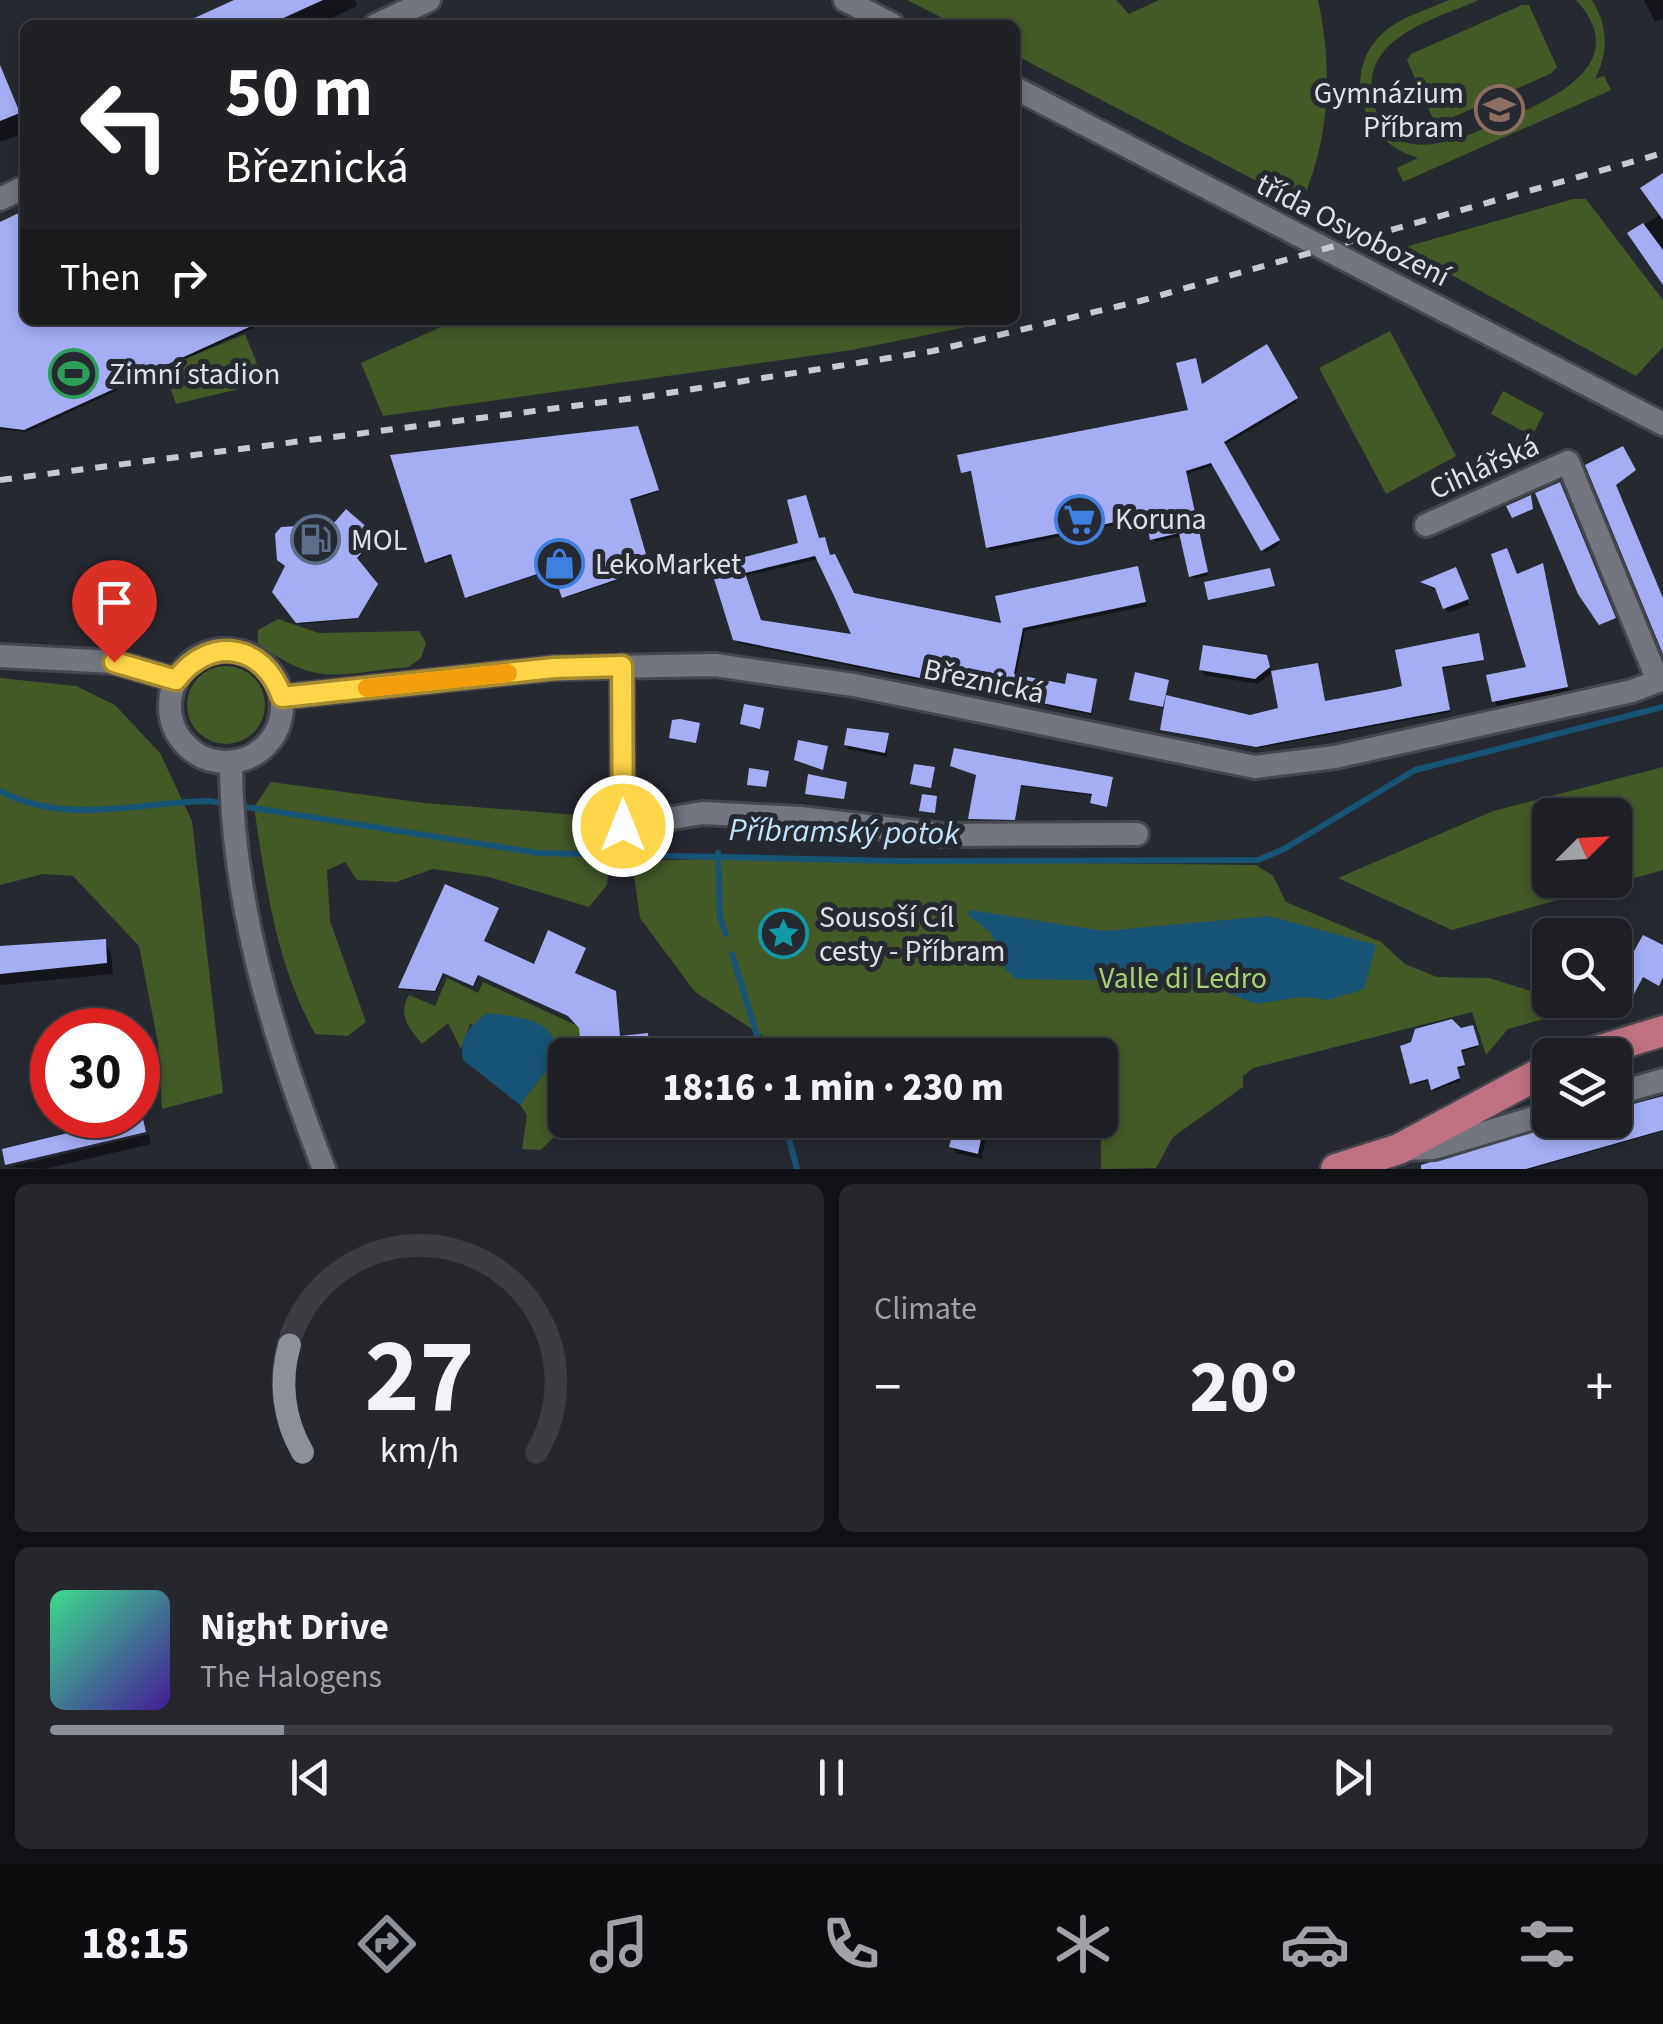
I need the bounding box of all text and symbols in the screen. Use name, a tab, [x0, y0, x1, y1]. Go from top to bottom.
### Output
text: 50 m	[225, 43, 373, 143]
icon: left	[60, 60, 190, 190]
place label: Gymnázium Příbram	[1314, 72, 1464, 149]
school or university icon: Gymnázium Příbram	[1473, 84, 1525, 136]
text: Březnická	[225, 136, 409, 200]
street label: třída Osvobození	[1248, 163, 1458, 298]
icon: right	[161, 250, 216, 305]
text: Then	[60, 251, 141, 305]
sports icon: Zimní stadion	[48, 348, 100, 400]
place label: Zimní stadion	[109, 353, 281, 396]
street label: Cihlářská	[1422, 424, 1546, 511]
supermarket icon: Koruna	[1054, 493, 1106, 545]
place label: Koruna	[1115, 498, 1207, 541]
fuel station icon: MOL	[290, 514, 342, 566]
place label: MOL	[351, 519, 407, 562]
shop icon: LekoMarket	[534, 538, 586, 590]
place label: LekoMarket	[595, 543, 741, 586]
pin	[72, 560, 157, 663]
icon: arrive	[87, 575, 142, 630]
street label: Březnická	[919, 648, 1048, 715]
position arrow	[571, 774, 675, 878]
north arrow	[1532, 798, 1632, 898]
map controls	[1532, 798, 1632, 1138]
water label: Příbramský potok	[728, 807, 960, 857]
place label: Sousoší Cíl cesty - Příbram	[819, 896, 1005, 973]
place icon: Sousoší Cíl cesty - Příbram	[758, 908, 810, 960]
button: search	[1532, 918, 1632, 1018]
park label: Valle di Ledro	[1099, 957, 1267, 1000]
speed limit sign: 30	[30, 1008, 160, 1138]
button: layers	[1532, 1038, 1632, 1138]
text: 18:16 · 1 min · 230 m	[662, 1061, 1004, 1115]
text: Climate	[874, 1286, 977, 1332]
text: 27	[365, 1304, 474, 1452]
text: 20°	[1190, 1334, 1297, 1441]
text: −	[874, 1349, 901, 1427]
text: +	[1586, 1349, 1613, 1427]
text: km/h	[380, 1425, 459, 1476]
text: Night Drive	[200, 1600, 389, 1654]
text: The Halogens	[200, 1654, 382, 1700]
icon: previous	[283, 1750, 338, 1805]
icon: pause	[804, 1750, 859, 1805]
icon: next	[1325, 1750, 1380, 1805]
icon: directions	[352, 1909, 422, 1979]
icon: music	[584, 1909, 654, 1979]
icon: phone	[816, 1909, 886, 1979]
icon: climate	[1048, 1909, 1118, 1979]
icon: car	[1280, 1909, 1350, 1979]
icon: filters	[1512, 1909, 1582, 1979]
text: 18:15	[81, 1912, 190, 1976]

